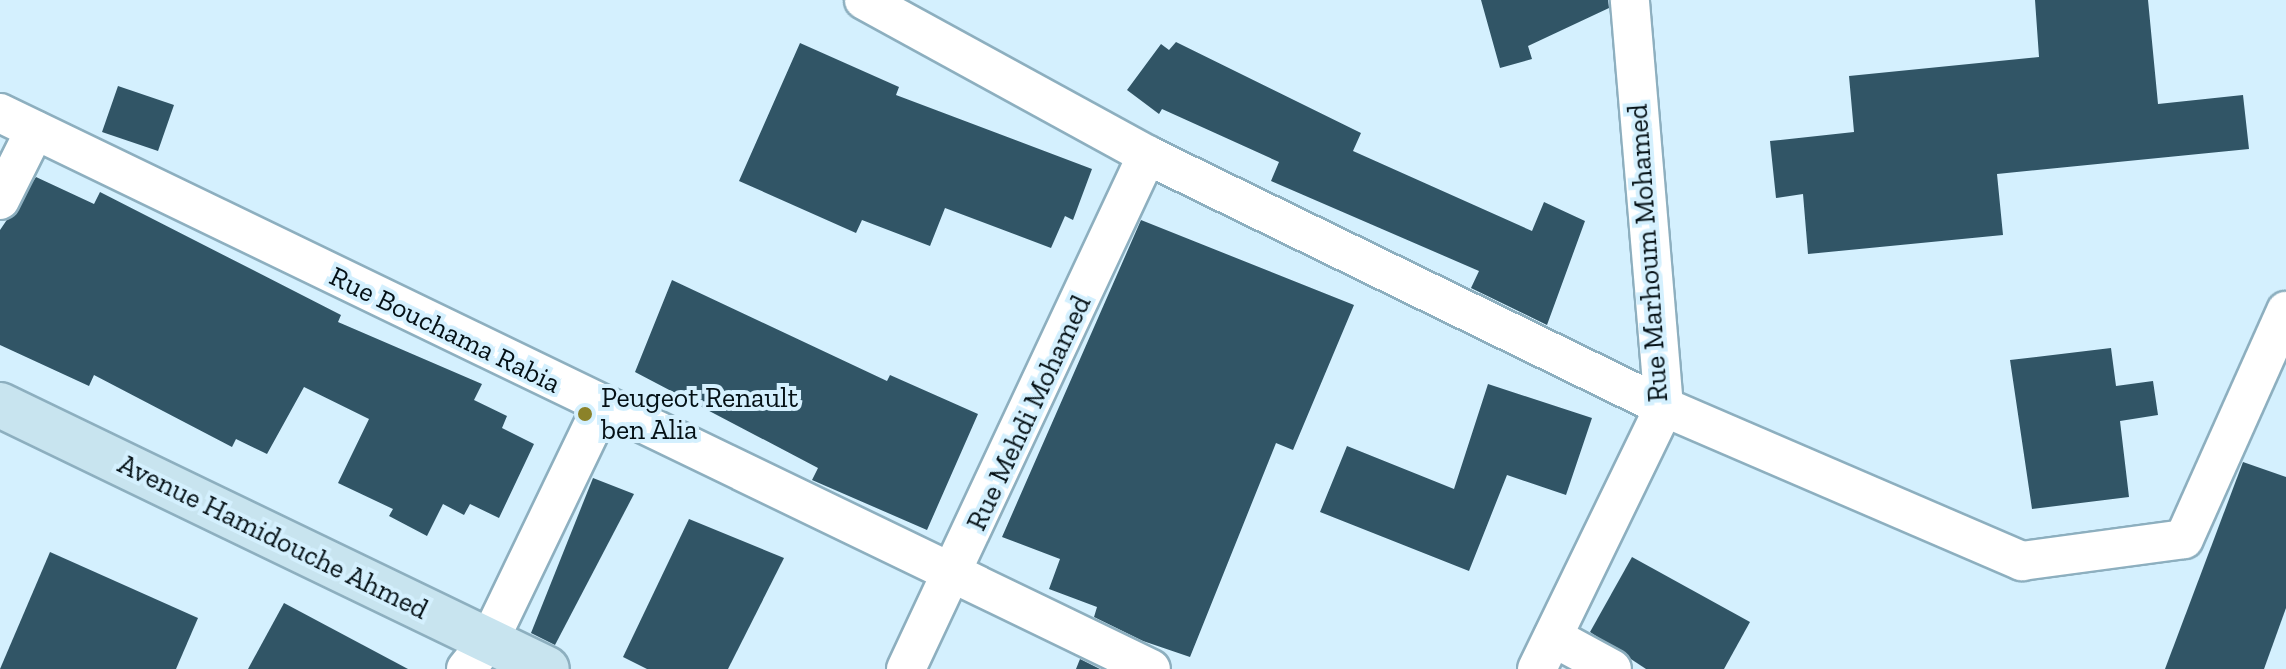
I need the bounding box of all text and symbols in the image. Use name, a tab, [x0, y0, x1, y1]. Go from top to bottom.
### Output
street label: Rue Marhoum Mohamed	[1621, 103, 1675, 403]
street label: Rue Bouchama Rabia	[324, 259, 566, 401]
street label: Rue Mehdi Mohamed	[960, 290, 1098, 536]
place label: Peugeot Renault ben Alia	[601, 381, 798, 447]
marker: Peugeot Renault ben Alia	[576, 405, 594, 423]
street label: Avenue Hamidouche Ahmed	[112, 447, 434, 627]

